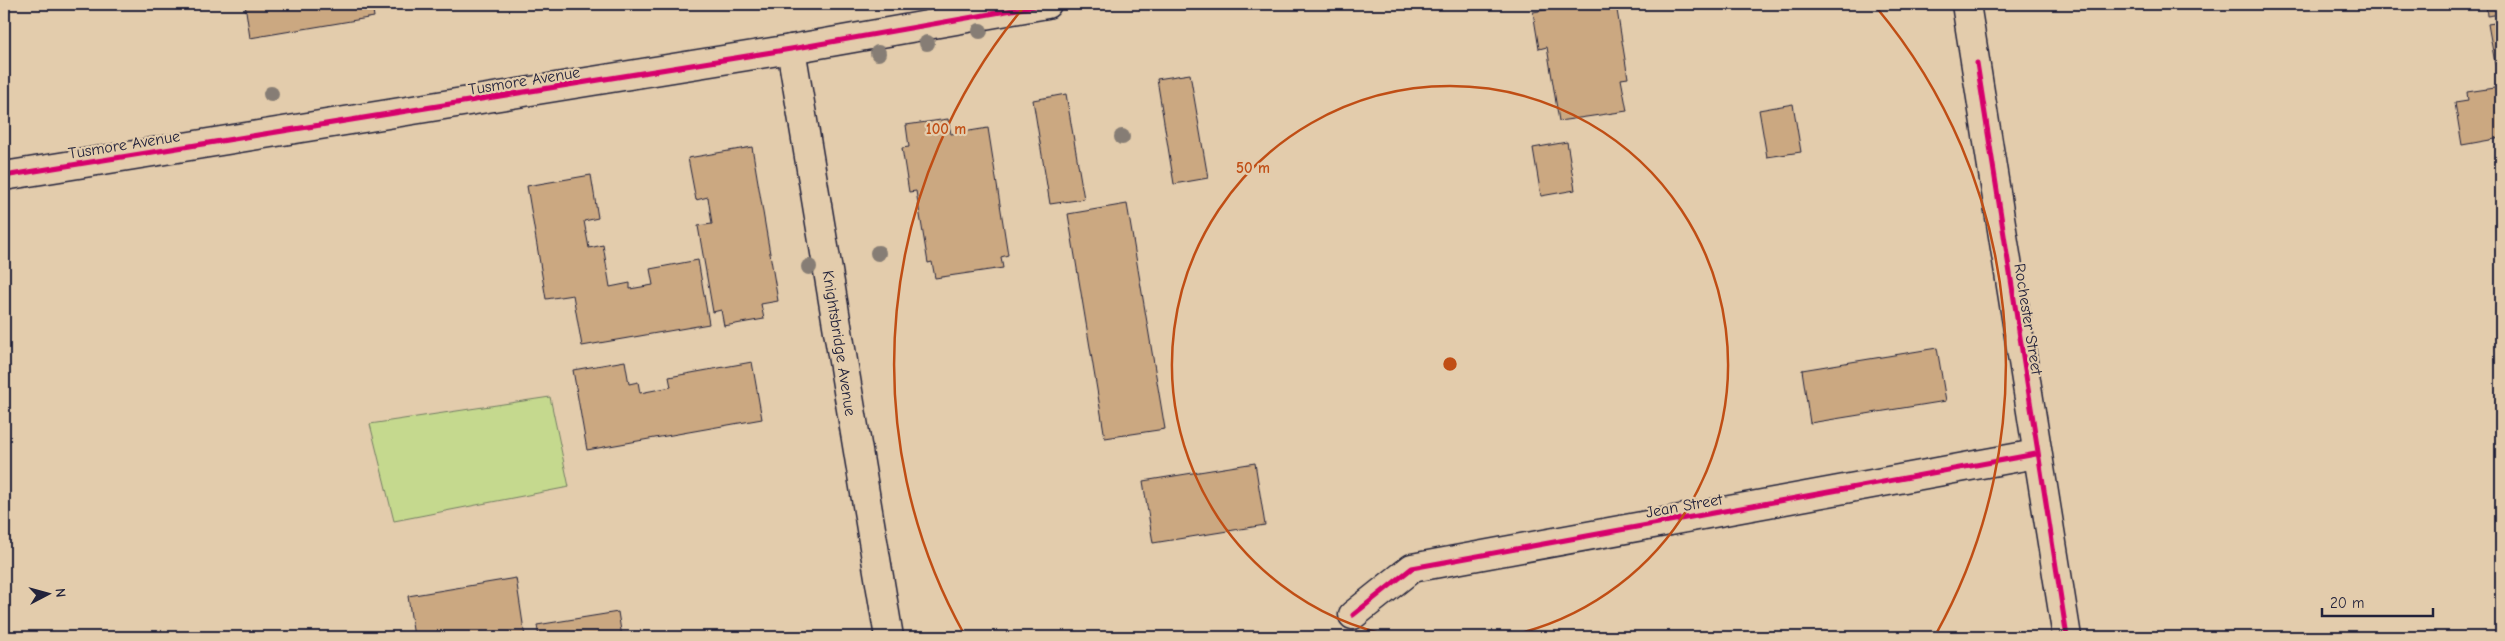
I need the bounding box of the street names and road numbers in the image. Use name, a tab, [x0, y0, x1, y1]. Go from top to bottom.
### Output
street label: Tusmore Avenue	[467, 63, 581, 99]
street label: Tusmore Avenue	[67, 127, 181, 163]
street label: Rochester Street	[2010, 262, 2046, 377]
street label: Knightsbridge Avenue	[819, 269, 859, 417]
street label: Jean Street	[1644, 490, 1724, 522]

